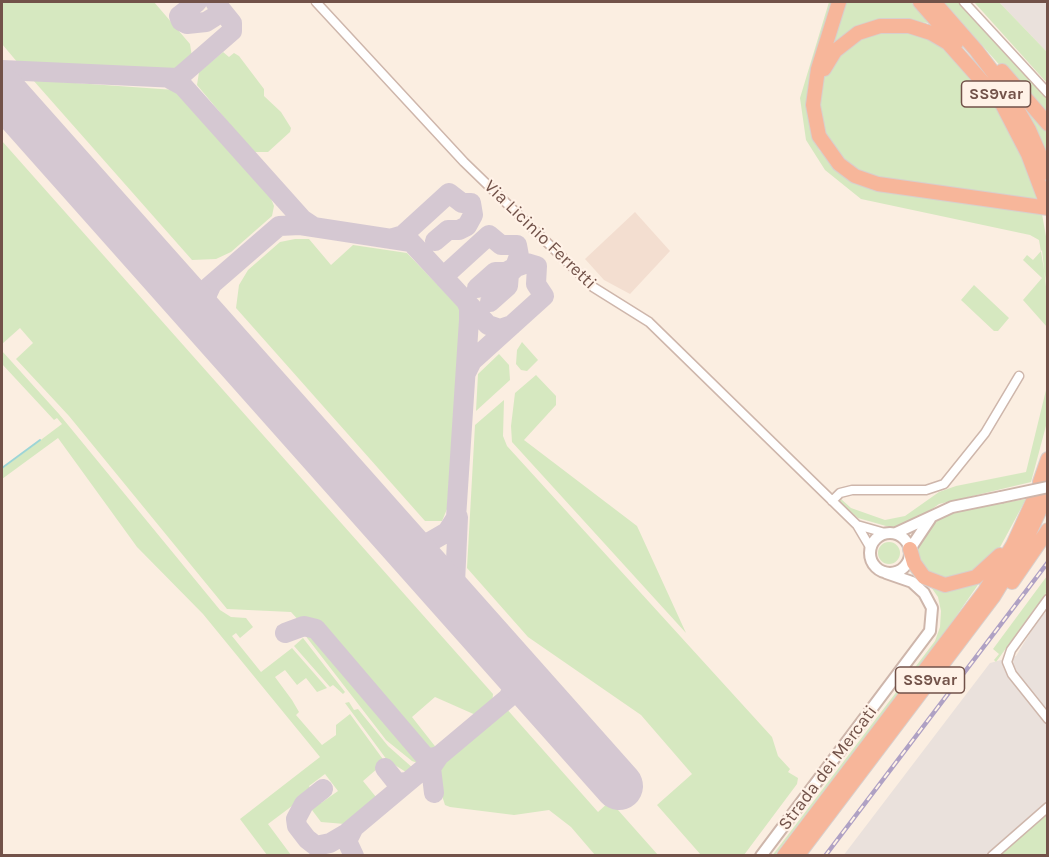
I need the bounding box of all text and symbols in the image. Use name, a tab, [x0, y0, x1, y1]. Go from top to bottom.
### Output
road number: SS9var	[962, 81, 1030, 107]
street label: Via Licinio Ferretti	[479, 176, 601, 294]
road number: SS9var	[896, 667, 964, 693]
street label: Strada dei Mercati	[774, 701, 882, 835]

